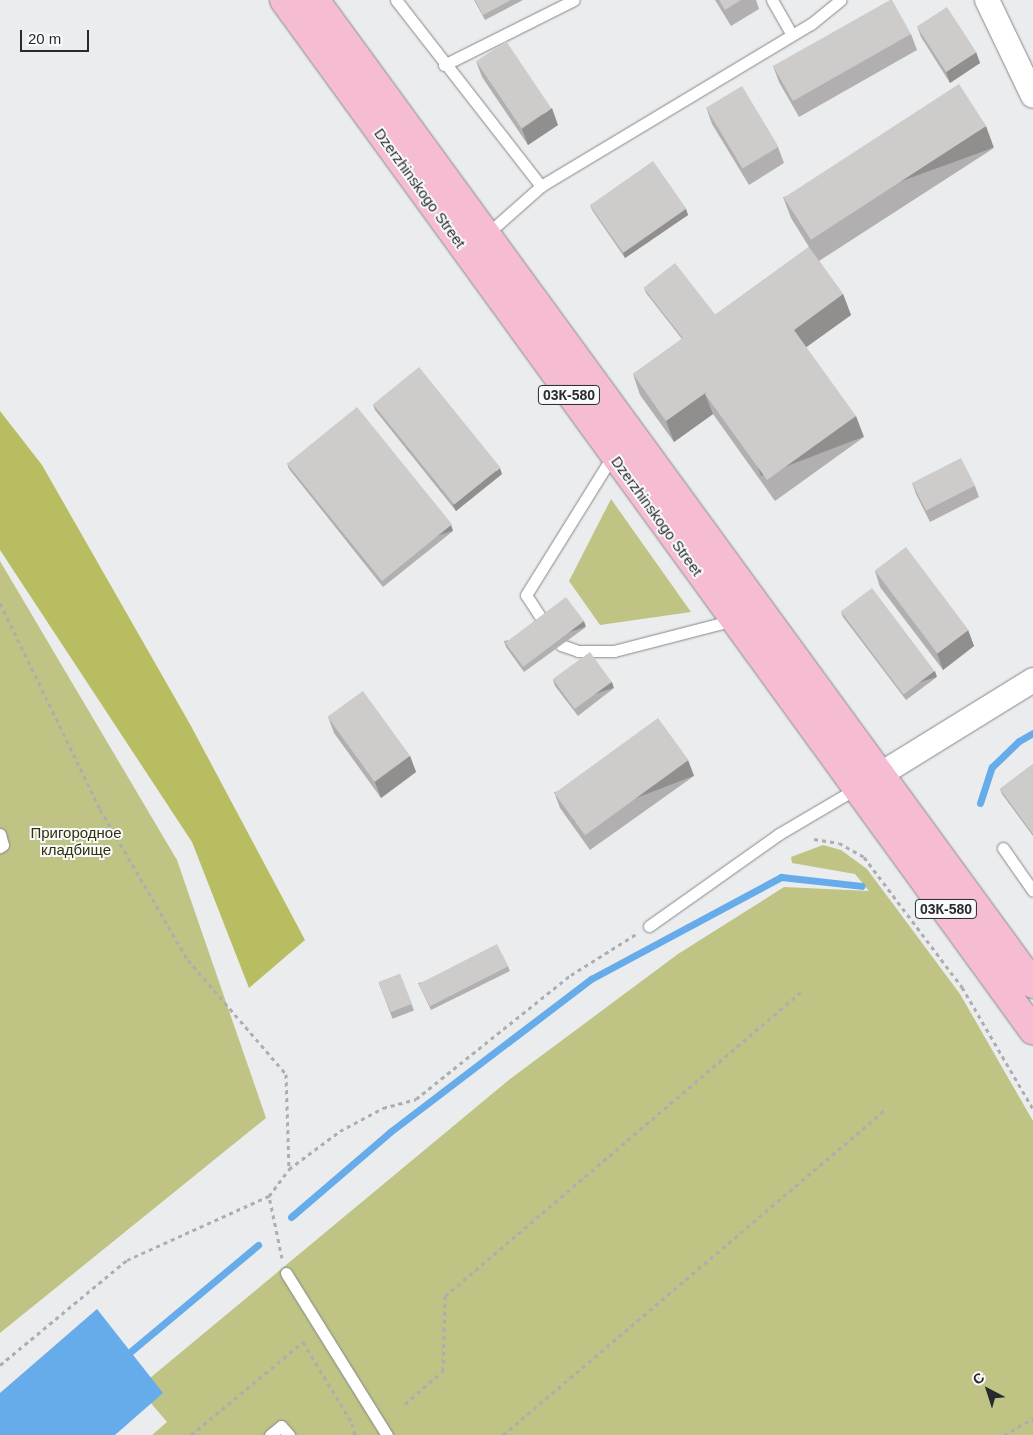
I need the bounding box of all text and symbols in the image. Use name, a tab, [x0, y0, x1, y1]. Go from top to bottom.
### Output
scale bar	[22, 20, 91, 52]
text: 20 m	[28, 30, 61, 47]
street label: Dzerzhinskogo Street	[371, 125, 469, 251]
road number: 03К-580	[538, 384, 600, 406]
street label: Dzerzhinskogo Street	[608, 453, 706, 579]
park label: Пригородное кладбище	[30, 823, 122, 858]
road number: 03К-580	[915, 898, 977, 921]
north arrow	[963, 1365, 1013, 1415]
text: С	[969, 1369, 987, 1388]

